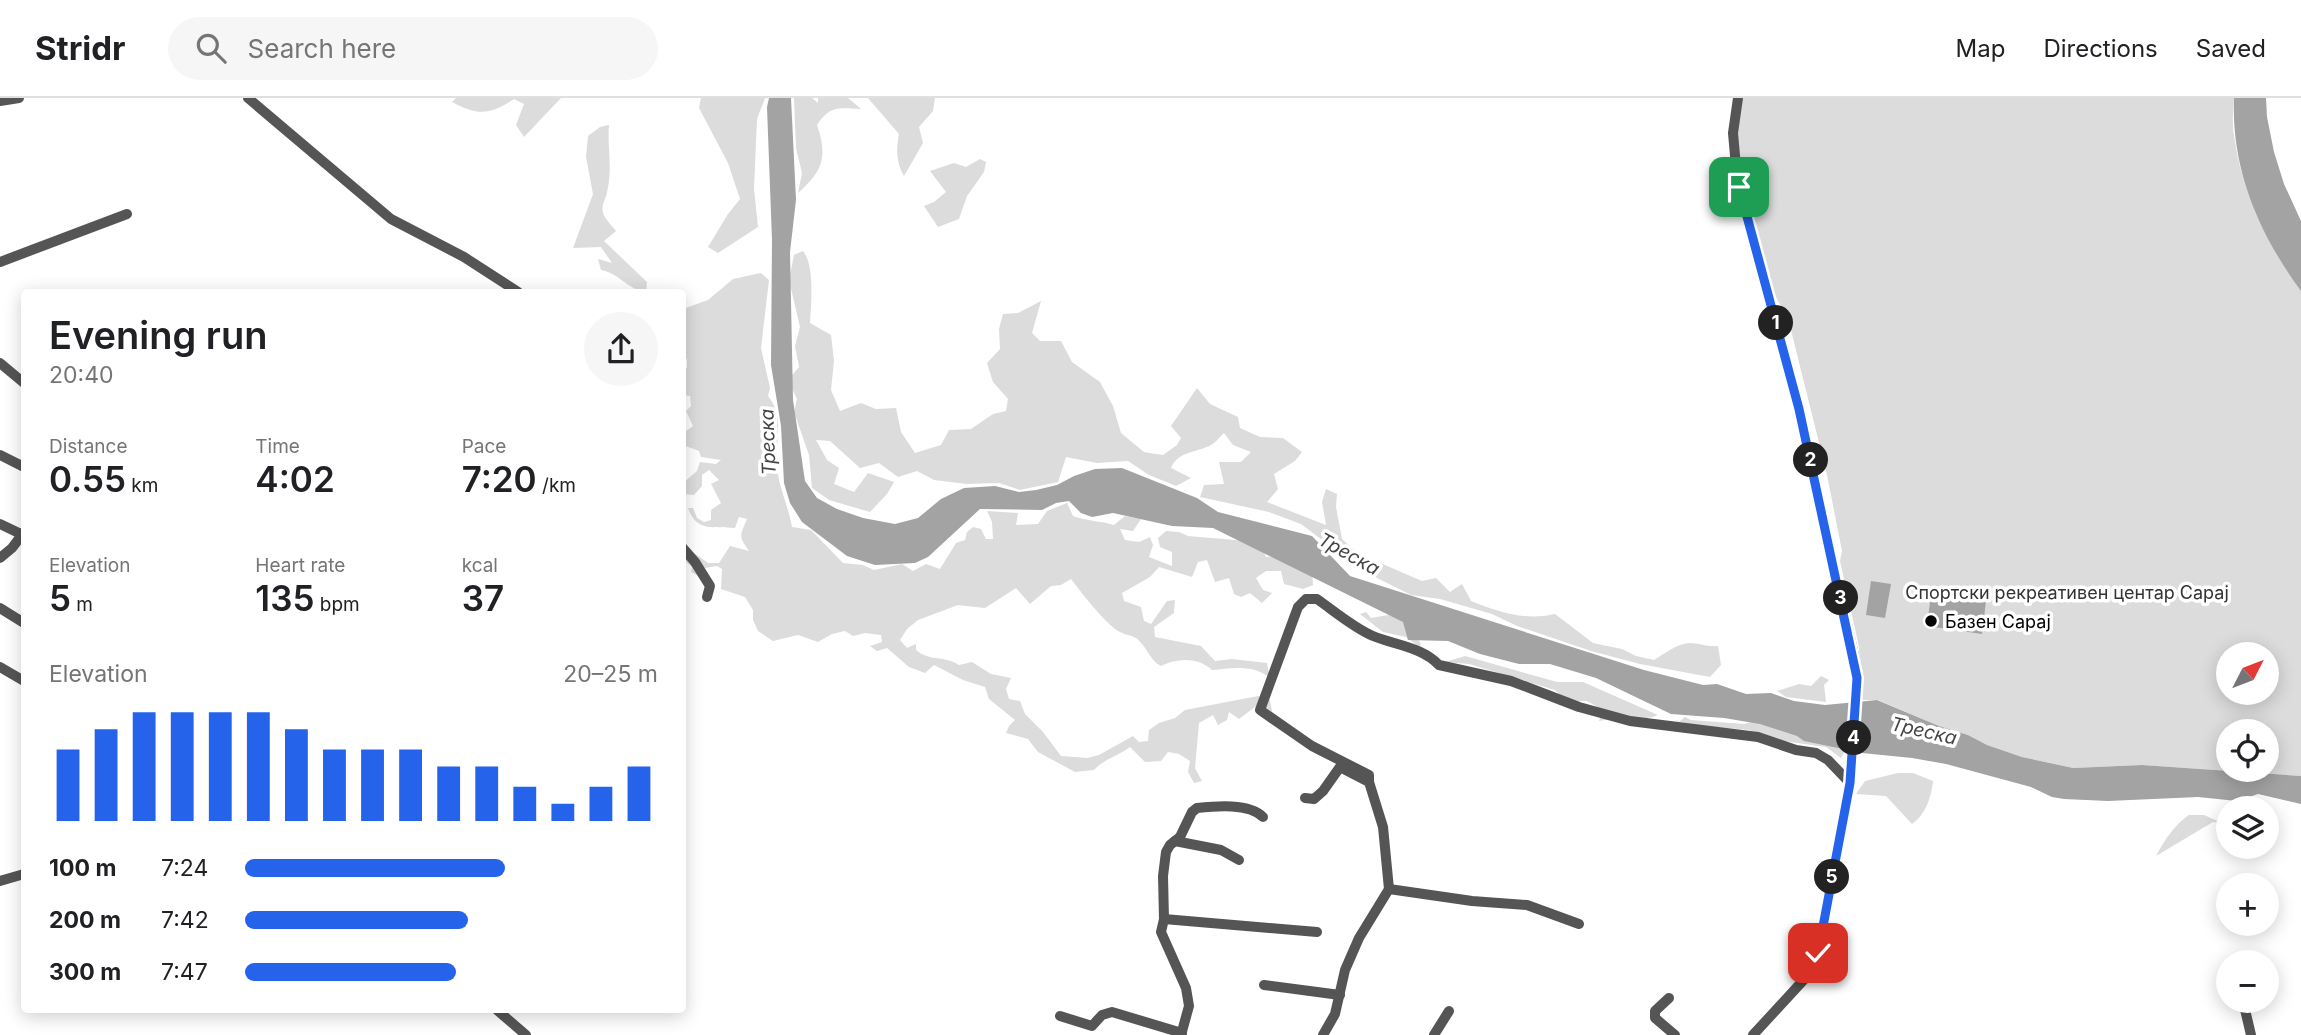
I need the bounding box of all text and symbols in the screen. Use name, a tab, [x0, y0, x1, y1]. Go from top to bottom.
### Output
search box	[168, 17, 658, 80]
text: Stridr	[35, 28, 126, 68]
icon: search	[192, 29, 230, 67]
text: Search here	[248, 33, 396, 64]
text: Map	[1956, 34, 2005, 63]
text: Directions	[2043, 34, 2158, 63]
text: Saved	[2196, 34, 2266, 63]
pin	[1709, 157, 1769, 217]
icon: arrive	[1720, 168, 1758, 206]
pin: 1	[1758, 306, 1794, 341]
text: 1	[1771, 311, 1780, 334]
text: Evening run	[49, 312, 267, 358]
button: share	[584, 312, 658, 386]
text: 20:40	[49, 361, 114, 389]
water label: Треска	[755, 408, 781, 476]
text: Distance	[49, 435, 127, 458]
text: Time	[255, 435, 300, 458]
text: Pace	[462, 435, 506, 458]
pin: 2	[1794, 442, 1828, 478]
text: 2	[1805, 448, 1816, 471]
text: 0.55	[49, 458, 126, 500]
text: 4:02	[255, 458, 335, 500]
text: 7:20	[462, 458, 537, 500]
text: km	[126, 474, 158, 497]
text: /km	[537, 474, 576, 497]
water label: Треска	[1314, 528, 1384, 580]
text: Elevation	[49, 554, 130, 577]
text: Heart rate	[255, 554, 345, 577]
text: kcal	[462, 554, 498, 577]
text: 5	[49, 577, 71, 619]
text: 135	[255, 577, 314, 619]
text: 37	[462, 577, 504, 619]
pin: 3	[1824, 580, 1858, 616]
park label: Спортски рекреативен центар Сарај	[1905, 582, 2229, 603]
text: 3	[1834, 586, 1847, 609]
text: m	[71, 593, 93, 616]
text: bpm	[314, 593, 360, 616]
place label: Базен Сарај	[1945, 611, 2051, 632]
marker: Базен Сарај	[1923, 613, 1939, 629]
north arrow	[2216, 642, 2278, 705]
map controls	[2216, 642, 2279, 1013]
text: Elevation	[49, 660, 148, 688]
text: 20–25 m	[563, 660, 658, 688]
water label: Треска	[1889, 712, 1959, 750]
button: locate	[2216, 719, 2279, 782]
pin: 4	[1836, 720, 1871, 756]
text: 4	[1847, 726, 1860, 749]
button: layers	[2216, 796, 2279, 859]
text: 100 m	[49, 854, 116, 882]
text: 7:24	[161, 854, 208, 882]
pin: 5	[1814, 860, 1850, 894]
text: 5	[1825, 865, 1838, 888]
button: +	[2216, 873, 2279, 936]
text: 200 m	[49, 906, 121, 934]
text: 7:42	[161, 906, 209, 934]
pin	[1788, 923, 1848, 983]
icon: check	[1799, 934, 1837, 972]
button: −	[2216, 950, 2279, 1013]
text: 300 m	[49, 958, 121, 986]
text: 7:47	[161, 958, 208, 986]

